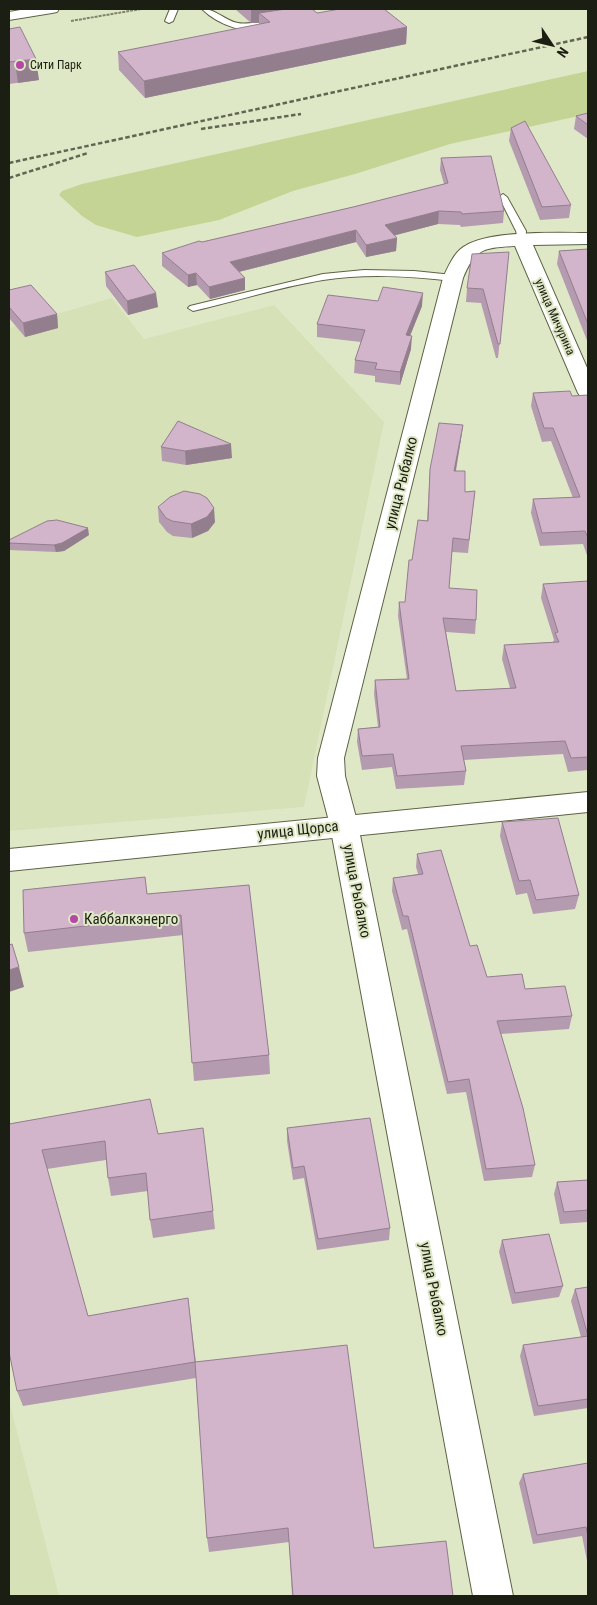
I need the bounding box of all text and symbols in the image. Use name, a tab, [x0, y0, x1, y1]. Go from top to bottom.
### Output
north arrow	[527, 20, 577, 70]
text: N	[554, 44, 572, 61]
place label: Сити Парк	[30, 58, 82, 72]
marker: Сити Парк	[14, 59, 26, 71]
street label: улица Мичурина	[532, 277, 578, 357]
street label: улица Рыбалко	[381, 435, 421, 531]
street label: улица Щорса	[257, 817, 339, 843]
street label: улица Рыбалко	[339, 843, 375, 939]
place label: Каббалкэнерго	[84, 910, 178, 928]
marker: Каббалкэнерго	[68, 913, 80, 925]
street label: улица Рыбалко	[416, 1241, 452, 1337]

